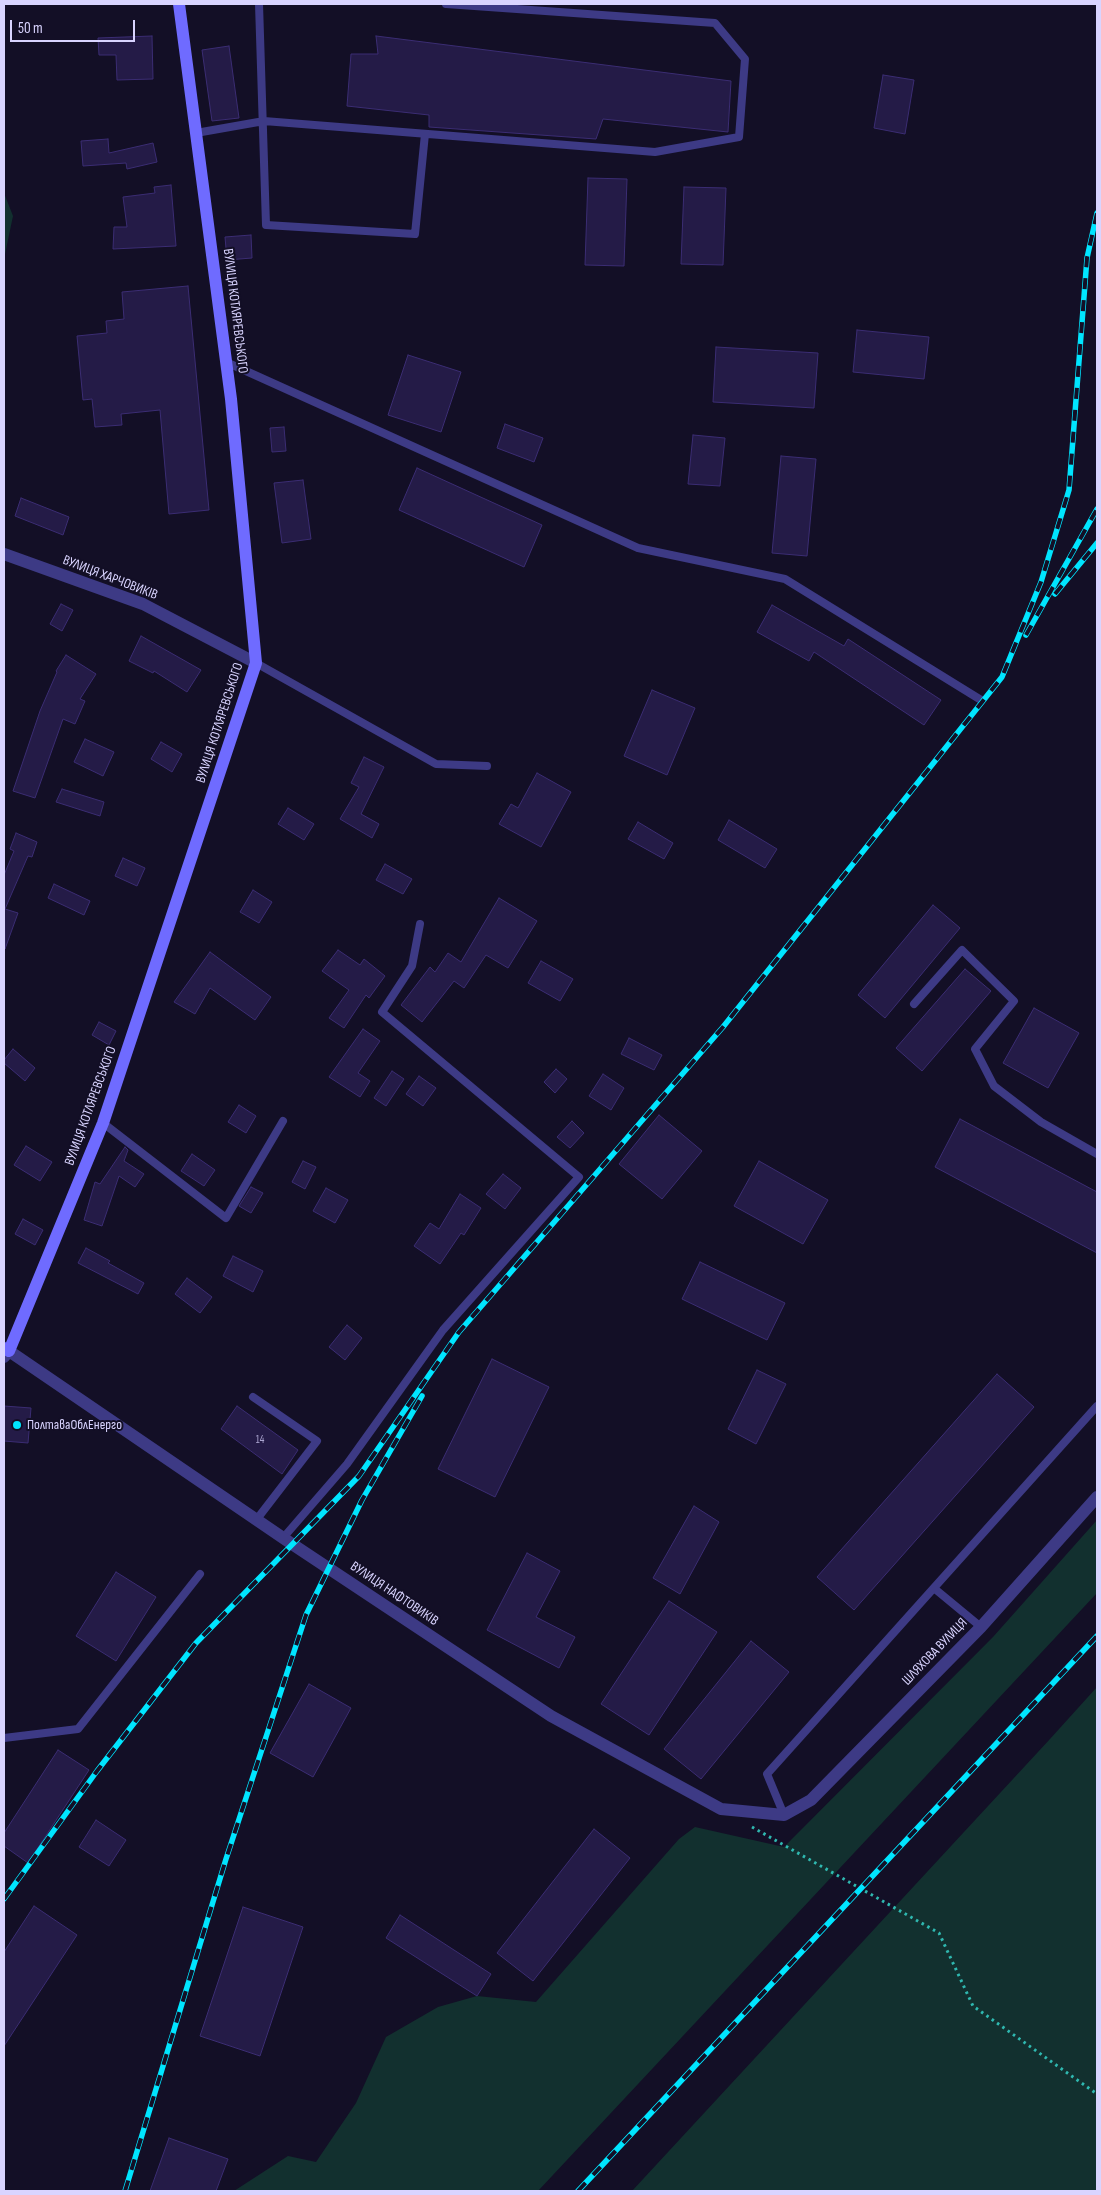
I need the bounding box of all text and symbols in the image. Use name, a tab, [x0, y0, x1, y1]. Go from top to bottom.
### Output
scale bar	[12, 10, 138, 42]
text: 50 m	[18, 19, 43, 38]
street label: ВУЛИЦЯ КОТЛЯРЕВСЬКОГО	[219, 248, 251, 374]
street label: ВУЛИЦЯ ХАРЧОВИКІВ	[60, 552, 160, 604]
street label: ВУЛИЦЯ КОТЛЯРЕВСЬКОГО	[193, 661, 247, 785]
street label: ВУЛИЦЯ КОТЛЯРЕВСЬКОГО	[62, 1044, 120, 1168]
place label: ПолтаваОблЕнерго	[27, 1417, 122, 1433]
marker: ПолтаваОблЕнерго	[11, 1419, 23, 1431]
house number: 14	[256, 1433, 264, 1447]
street label: ВУЛИЦЯ НАФТОВИКІВ	[347, 1558, 441, 1630]
street label: ШЛЯХОВА ВУЛИЦЯ	[899, 1615, 971, 1689]

